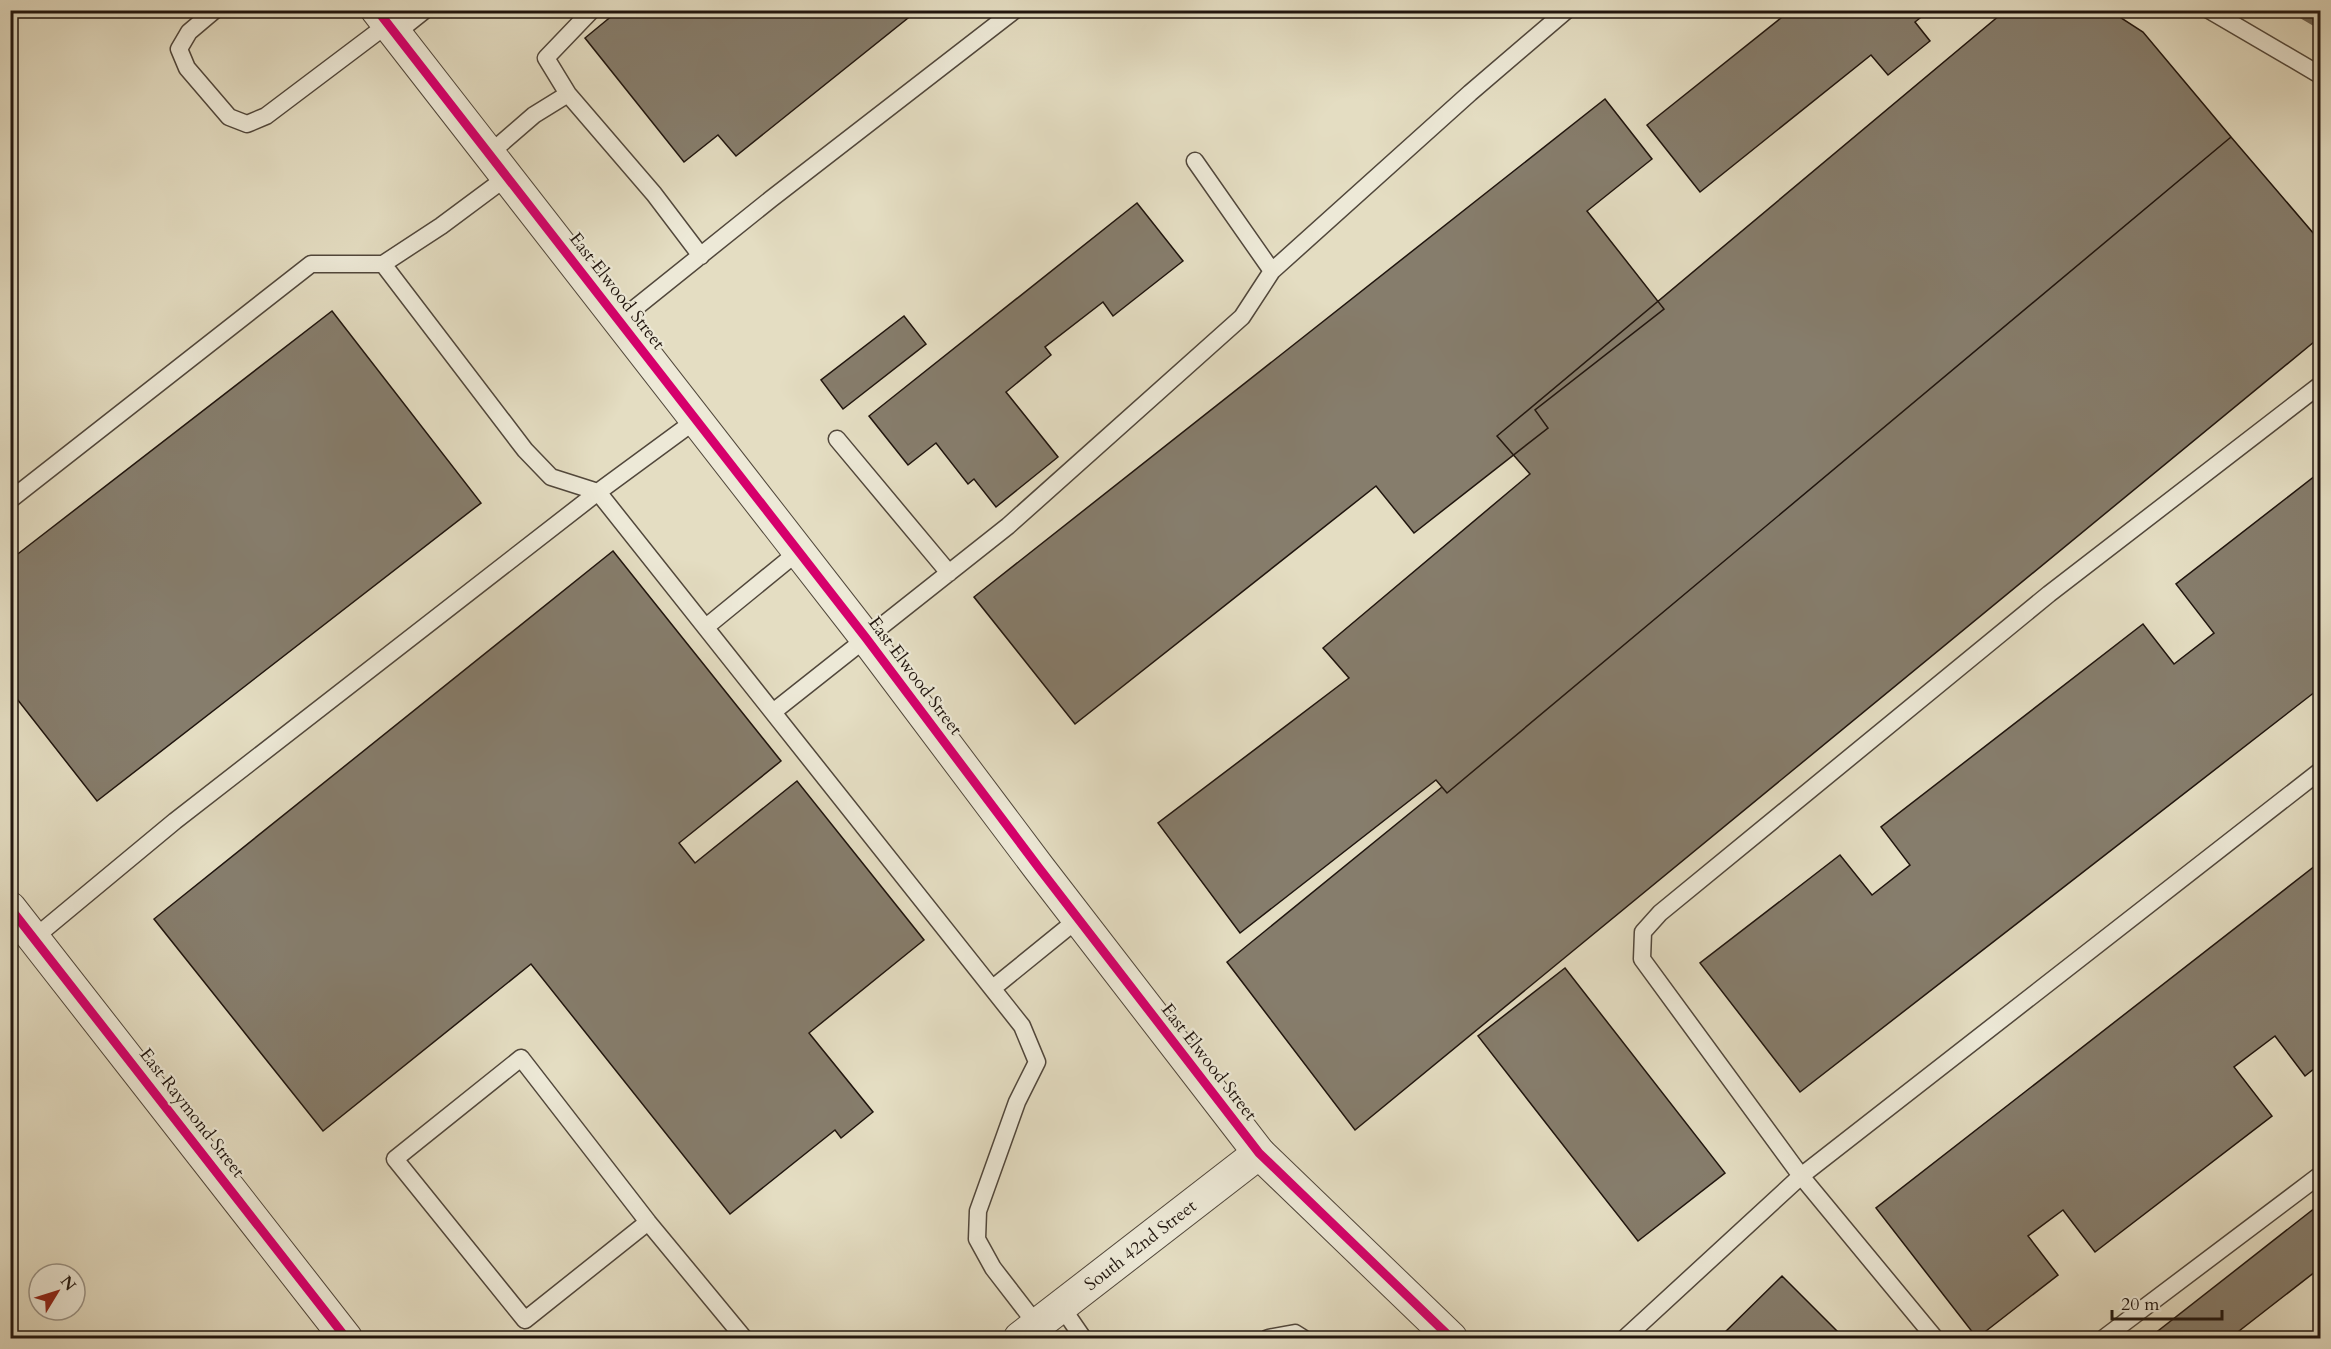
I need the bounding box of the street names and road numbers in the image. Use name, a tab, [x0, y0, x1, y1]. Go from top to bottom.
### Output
street label: East Elwood Street	[563, 227, 671, 355]
street label: East Elwood Street	[862, 611, 968, 741]
street label: East Elwood Street	[1155, 998, 1263, 1126]
street label: East Raymond Street	[133, 1043, 251, 1183]
street label: South 42nd Street	[1079, 1193, 1202, 1296]

